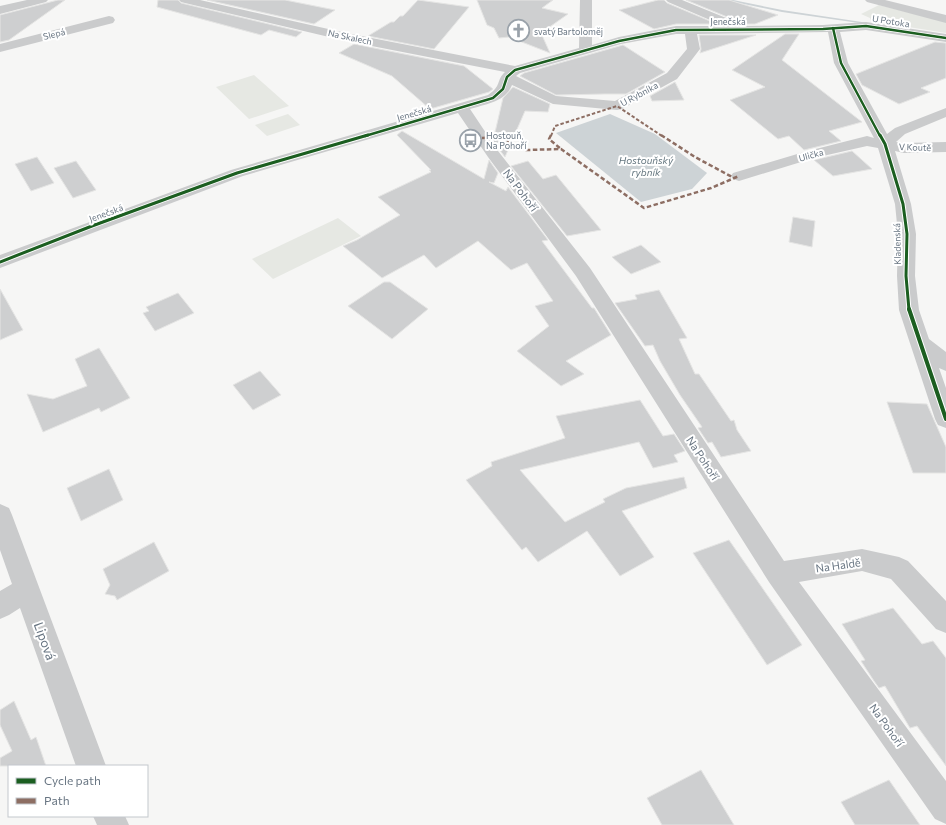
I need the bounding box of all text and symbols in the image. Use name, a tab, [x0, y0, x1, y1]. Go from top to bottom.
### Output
street label: U Potoka	[872, 13, 911, 29]
street label: Jenečská	[710, 16, 746, 27]
church icon: svatý Bartoloměj	[505, 18, 531, 44]
street label: Slepá	[42, 26, 66, 42]
place label: svatý Bartoloměj	[534, 26, 603, 37]
street label: Na Skalech	[327, 27, 373, 47]
street label: U Rybníka	[618, 79, 660, 109]
street label: Jenečská	[395, 103, 433, 123]
bus stop icon: Hostouň, Na Pohoří	[457, 127, 483, 153]
place label: Hostouň, Na Pohoří	[486, 130, 527, 151]
street label: V Koutě	[899, 141, 932, 153]
street label: Ulička	[797, 146, 825, 164]
water label: Hostouňský rybník	[619, 154, 674, 178]
street label: Na Pohoří	[501, 166, 542, 215]
street label: Jenečská	[87, 202, 125, 224]
street label: Kladenská	[891, 223, 903, 265]
street label: Na Pohoří	[684, 434, 723, 483]
street label: Na Haldě	[815, 555, 861, 575]
street label: Lipová	[31, 620, 59, 662]
street label: Na Pohoří	[867, 701, 908, 750]
legend	[8, 765, 148, 817]
text: Cycle path	[44, 773, 101, 787]
text: Path	[44, 793, 70, 807]

